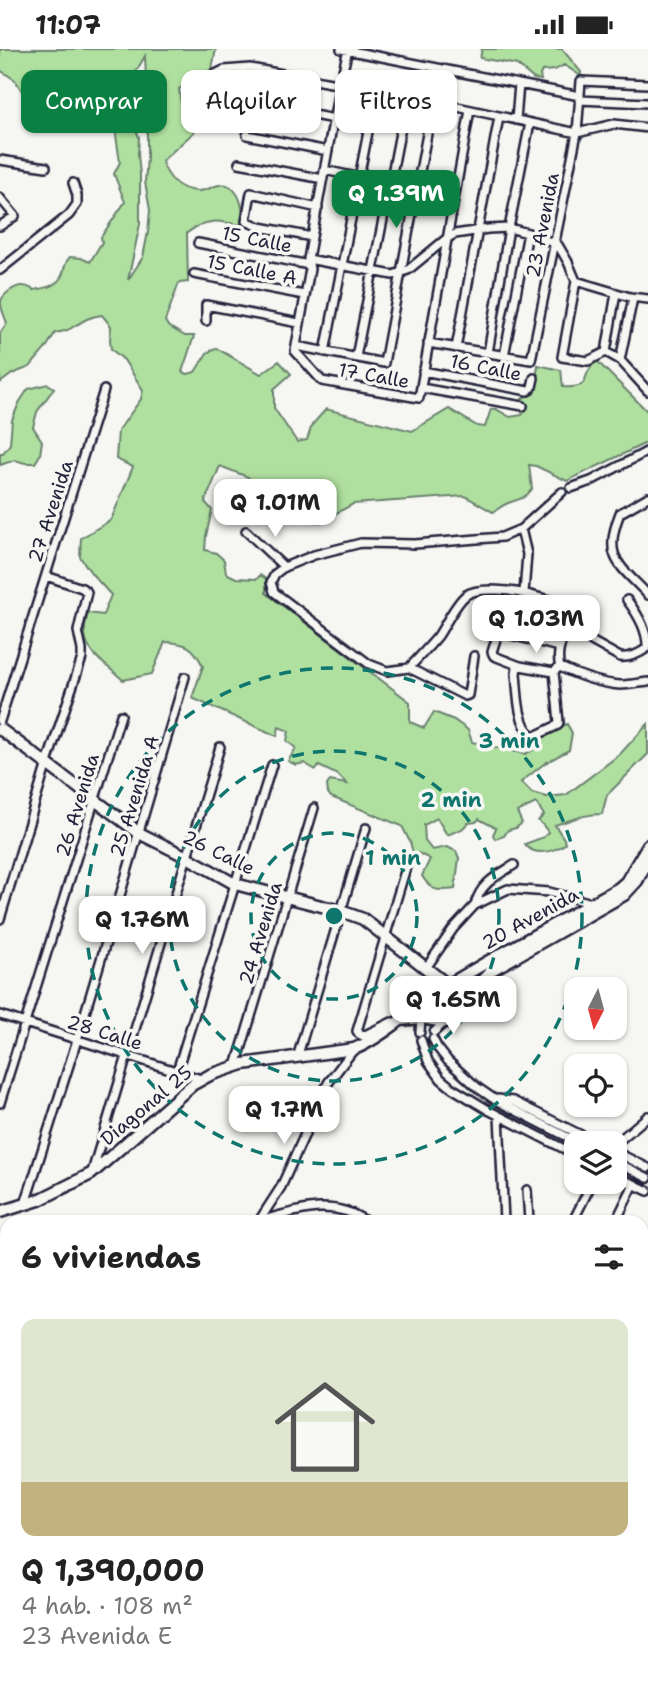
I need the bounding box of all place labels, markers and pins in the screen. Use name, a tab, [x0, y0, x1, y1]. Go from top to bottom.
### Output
pin: Q 1.39M	[331, 171, 461, 230]
pin: Q 1.01M	[210, 479, 340, 539]
pin: Q 1.03M	[471, 595, 601, 655]
pin: Q 1.76M	[77, 897, 207, 956]
centre of rings	[322, 904, 346, 928]
pin: Q 1.65M	[388, 977, 518, 1036]
pin: Q 1.7M	[227, 1087, 341, 1146]

